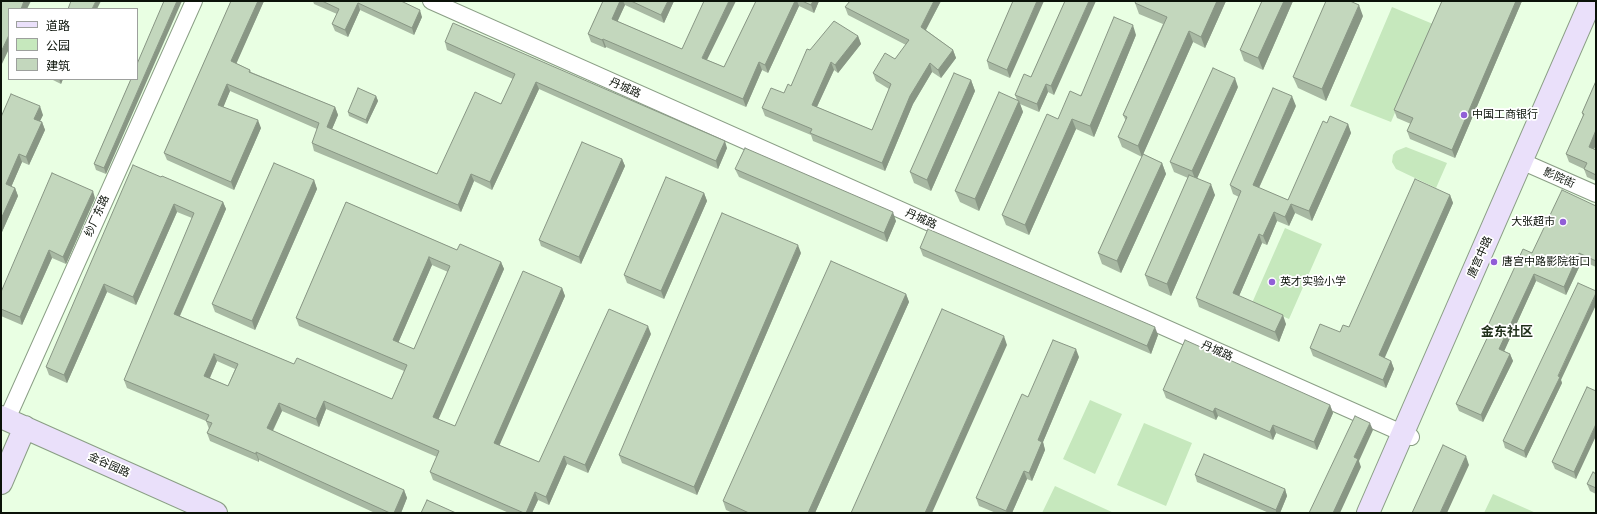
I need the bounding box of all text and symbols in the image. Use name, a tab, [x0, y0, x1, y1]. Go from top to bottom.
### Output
legend	[8, 8, 138, 80]
text: 道路	[46, 18, 70, 33]
text: 公园	[46, 38, 70, 53]
text: 建筑	[46, 58, 70, 73]
street label: 丹城路	[607, 75, 643, 101]
place label: 中国工商银行	[1472, 108, 1538, 122]
marker: 中国工商银行	[1459, 110, 1469, 120]
street label: 影院街	[1541, 165, 1577, 191]
street label: 纱厂东路	[82, 193, 112, 239]
street label: 丹城路	[903, 206, 939, 232]
place label: 大张超市	[1511, 215, 1555, 229]
marker: 大张超市	[1558, 217, 1568, 227]
street label: 唐宫中路	[1465, 234, 1495, 280]
place label: 唐宫中路影院街口	[1502, 255, 1590, 269]
marker: 唐宫中路影院街口	[1489, 257, 1499, 267]
place label: 英才实验小学	[1280, 275, 1346, 289]
marker: 英才实验小学	[1267, 277, 1277, 287]
district label: 金东社区	[1481, 324, 1533, 340]
street label: 丹城路	[1199, 338, 1235, 364]
street label: 金谷园路	[86, 450, 132, 480]

